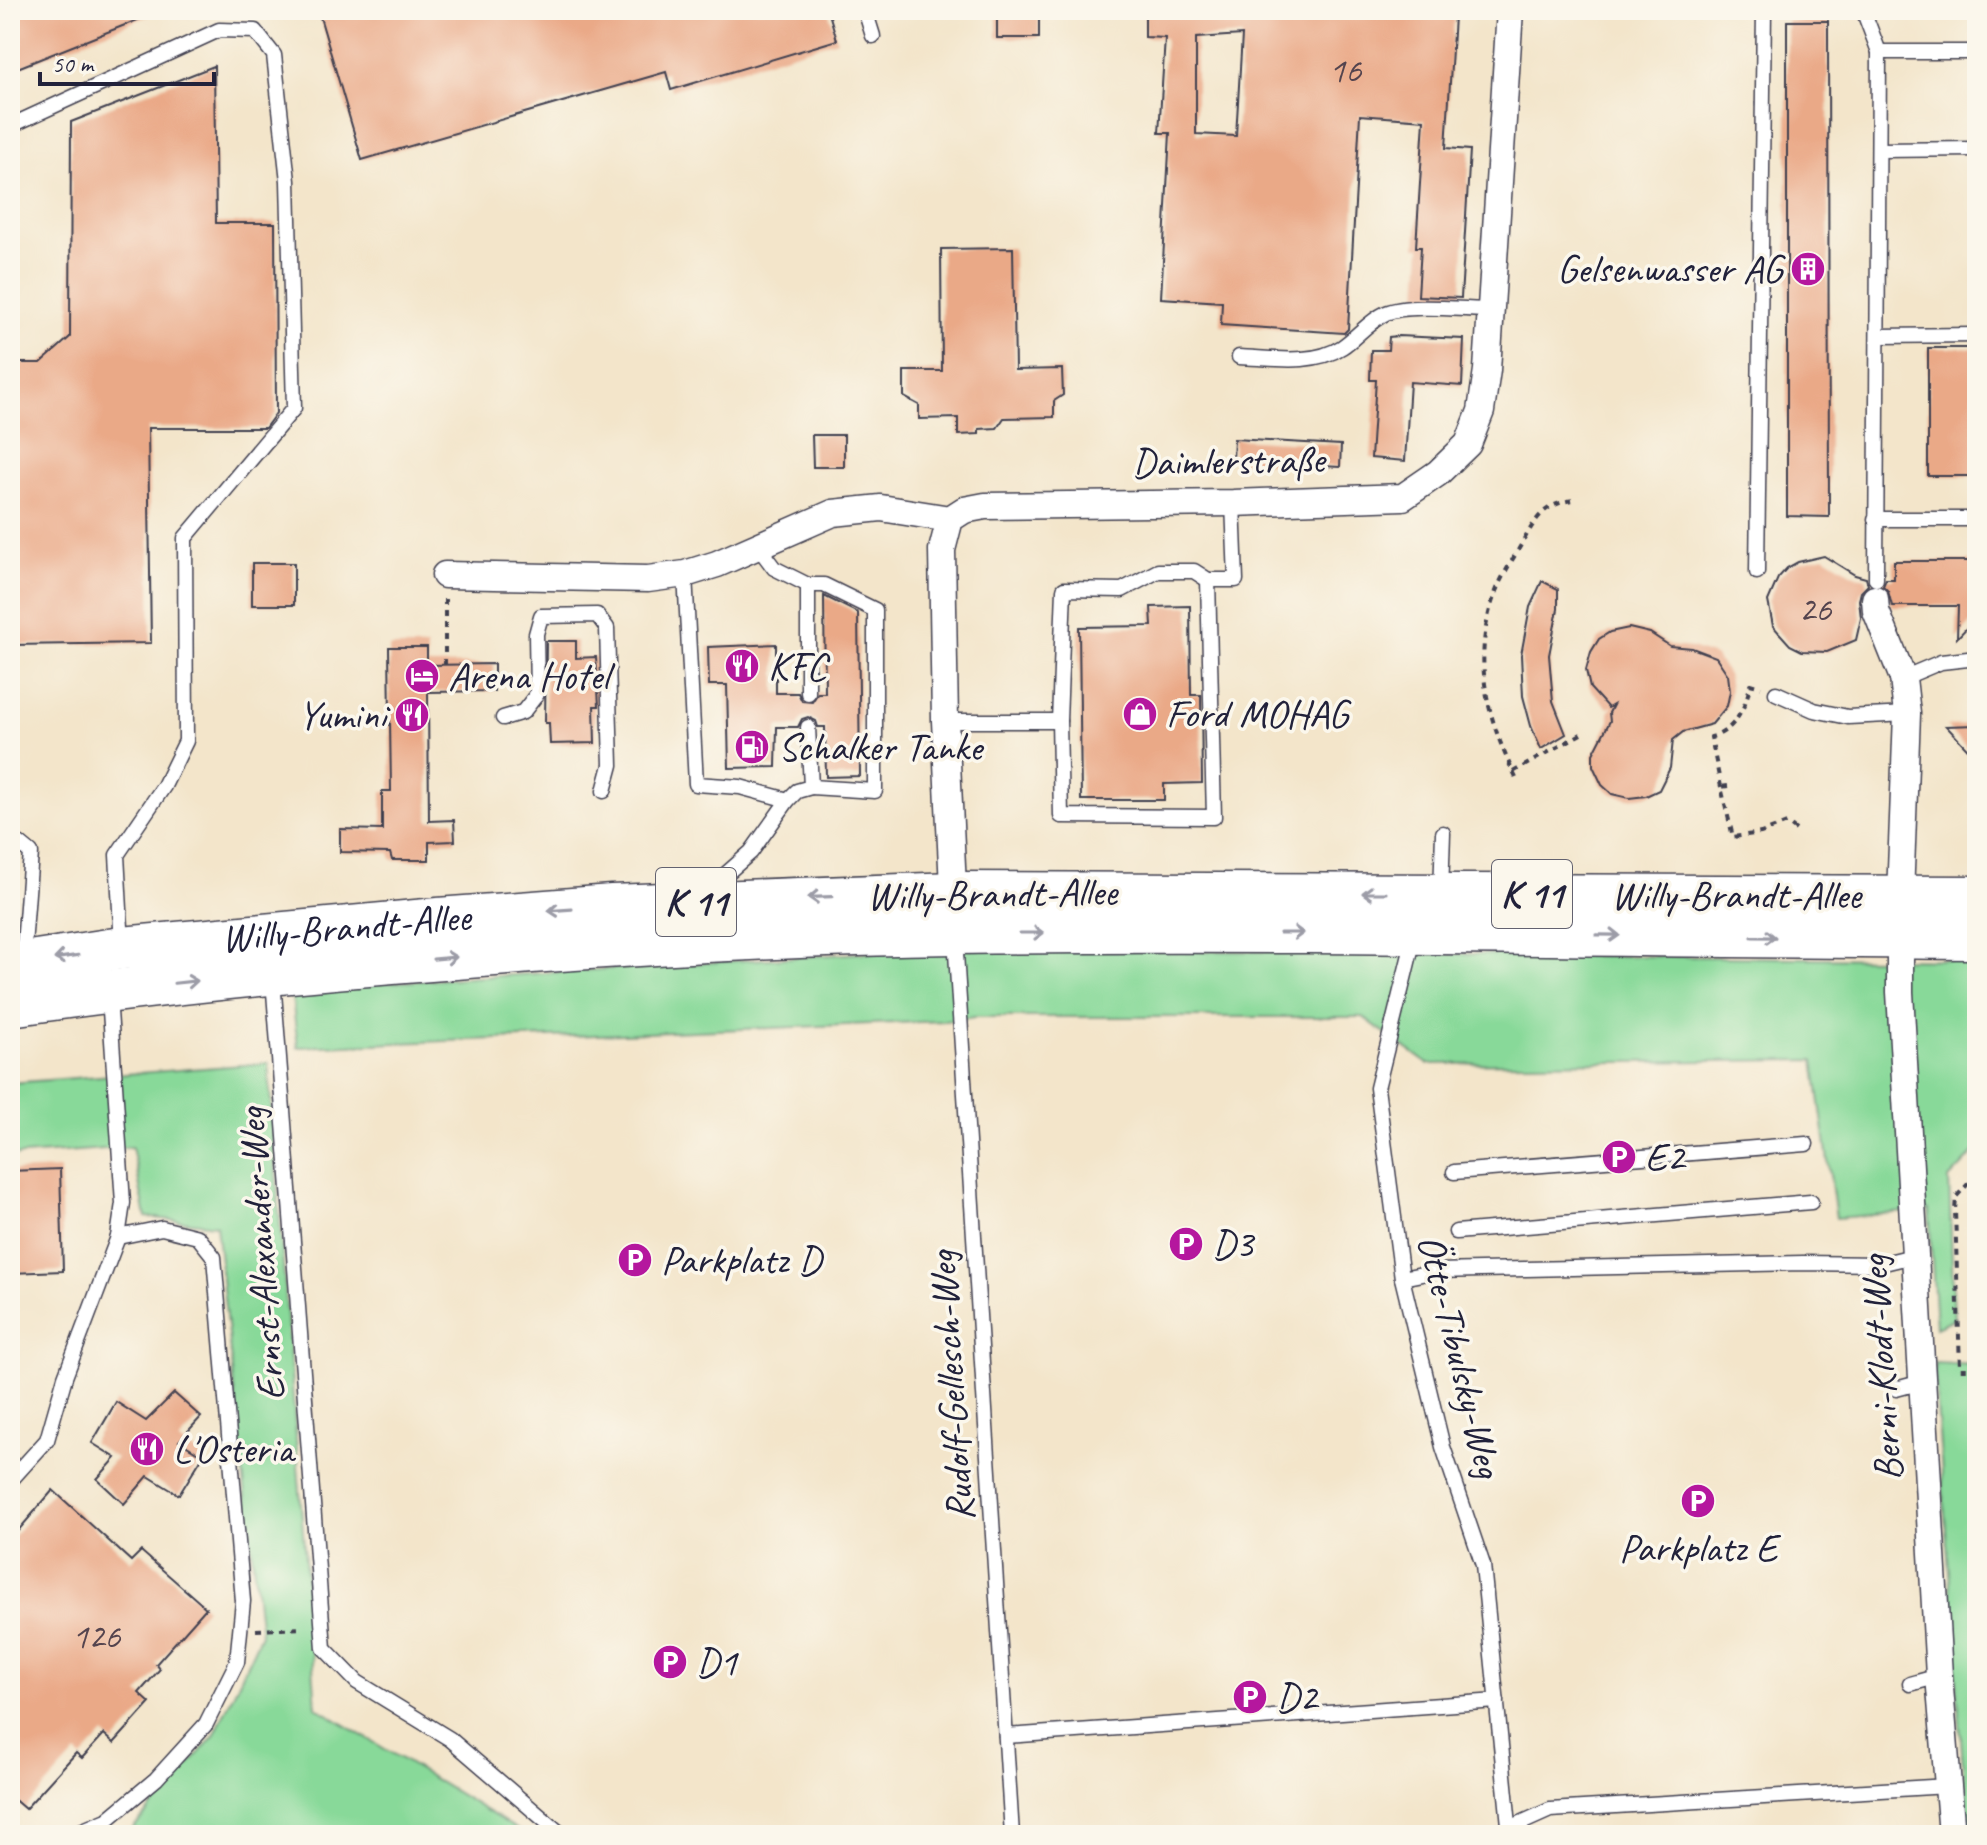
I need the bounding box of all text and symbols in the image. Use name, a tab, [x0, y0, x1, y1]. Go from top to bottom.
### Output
scale bar	[40, 36, 214, 86]
house number: 16	[1329, 47, 1363, 93]
text: 50 m	[52, 49, 95, 79]
place label: Gelsenwasser AG	[1557, 244, 1787, 294]
building icon: Gelsenwasser AG	[1789, 250, 1827, 288]
street label: Daimlerstraße	[1131, 434, 1328, 488]
house number: 26	[1799, 586, 1833, 632]
place label: KFC	[768, 641, 831, 691]
restaurant icon: KFC	[723, 647, 761, 685]
place label: Arena Hotel	[448, 651, 616, 701]
hotel icon: Arena Hotel	[403, 657, 441, 695]
place label: Ford MOHAG	[1166, 689, 1352, 739]
place label: Yumini	[298, 690, 391, 740]
shop icon: Ford MOHAG	[1121, 695, 1159, 733]
restaurant icon: Yumini	[393, 696, 431, 734]
place label: Schalker Tanke	[778, 722, 985, 772]
fuel station icon: Schalker Tanke	[733, 728, 771, 766]
road number: K 11	[1492, 860, 1572, 928]
street label: Willy-Brandt-Allee	[867, 867, 1120, 921]
road number: K 11	[656, 868, 736, 936]
street label: Willy-Brandt-Allee	[1611, 870, 1864, 920]
one-way arrow	[1361, 885, 1388, 901]
one-way arrow	[807, 890, 834, 905]
street label: Willy-Brandt-Allee	[219, 891, 475, 964]
one-way arrow	[547, 902, 574, 917]
one-way arrow	[1018, 925, 1045, 941]
one-way arrow	[1278, 925, 1305, 941]
one-way arrow	[1594, 927, 1621, 943]
one-way arrow	[1750, 929, 1777, 944]
one-way arrow	[54, 950, 79, 965]
one-way arrow	[431, 950, 458, 965]
one-way arrow	[172, 974, 199, 989]
street label: Ernst-Alexander-Weg	[226, 1104, 296, 1402]
place label: E2	[1645, 1132, 1687, 1182]
parking icon: E2	[1600, 1138, 1638, 1176]
place label: D3	[1212, 1219, 1256, 1269]
parking icon: D3	[1167, 1225, 1205, 1263]
street label: Ötte-Tibulsky-Weg	[1406, 1229, 1515, 1484]
place label: Parkplatz D	[661, 1235, 824, 1285]
parking icon: Parkplatz D	[616, 1241, 654, 1279]
street label: Rudolf-Gellesch-Weg	[916, 1247, 985, 1523]
street label: Berni-Klodt-Weg	[1848, 1252, 1914, 1483]
place label: L'Osteria	[173, 1424, 297, 1474]
restaurant icon: L'Osteria	[128, 1430, 166, 1468]
parking icon: Parkplatz E	[1679, 1482, 1717, 1520]
place label: Parkplatz E	[1619, 1523, 1782, 1573]
house number: 126	[72, 1613, 122, 1659]
place label: D1	[696, 1637, 739, 1687]
parking icon: D1	[651, 1643, 689, 1681]
place label: D2	[1276, 1672, 1320, 1722]
parking icon: D2	[1231, 1678, 1269, 1716]

